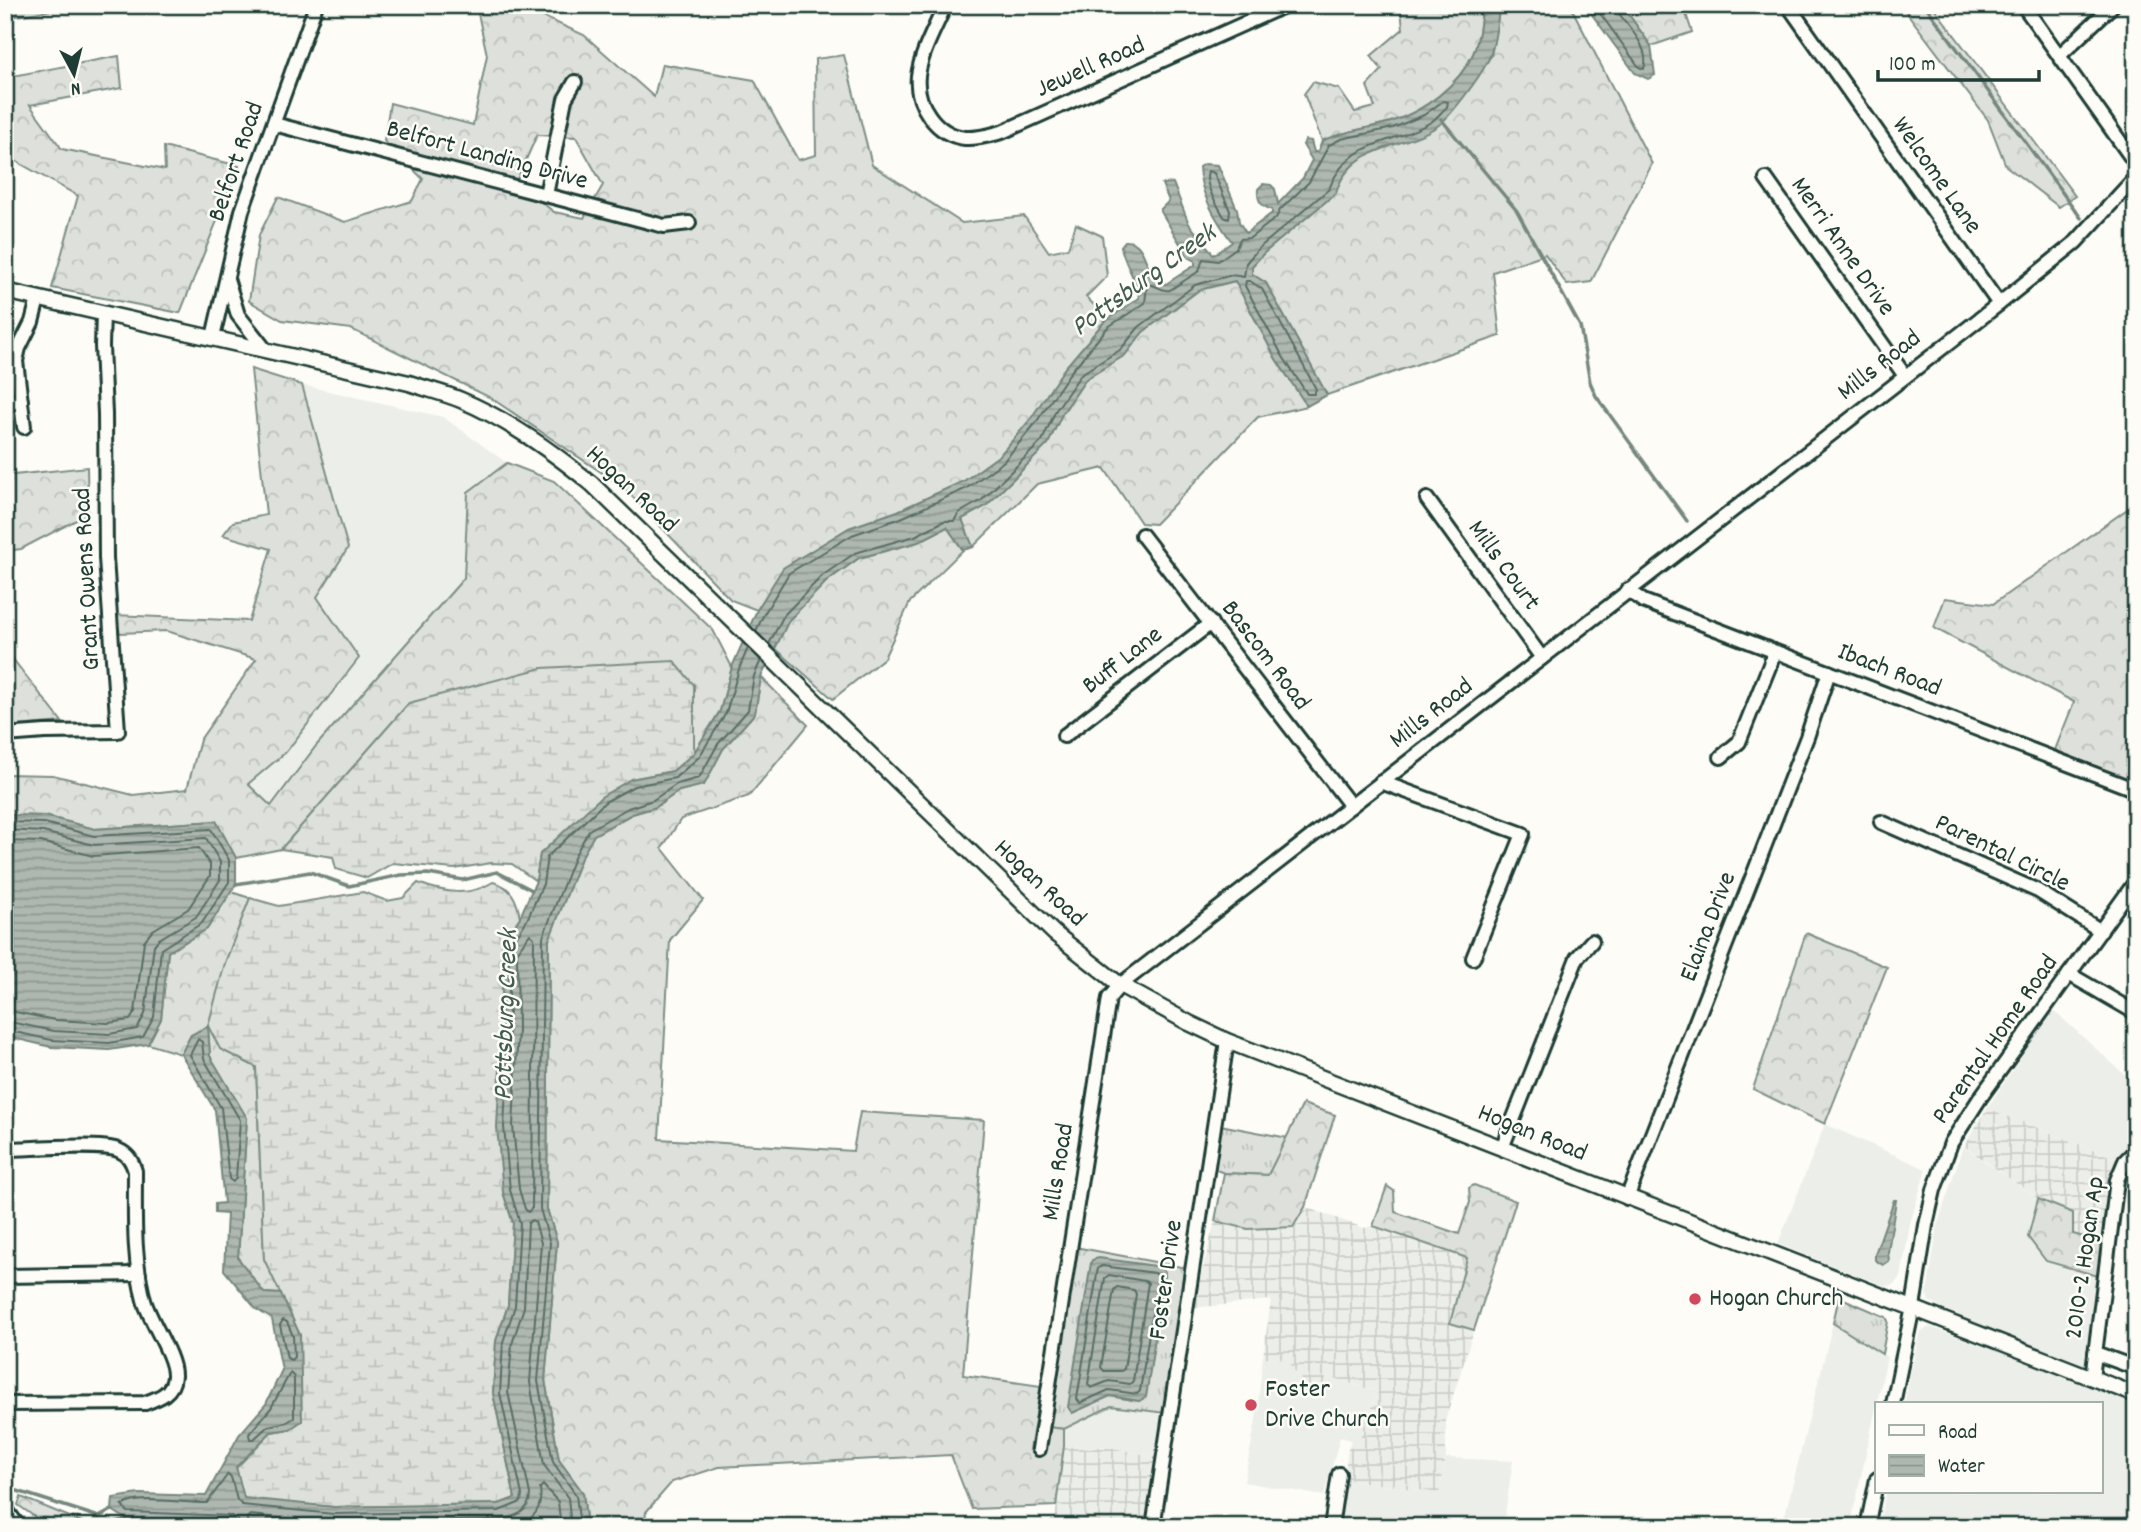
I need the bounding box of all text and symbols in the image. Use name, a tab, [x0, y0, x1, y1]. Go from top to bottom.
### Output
street label: Jewell Road	[1030, 27, 1152, 109]
north arrow	[38, 38, 108, 108]
scale bar	[1878, 38, 2039, 82]
text: 100 m	[1889, 51, 1936, 81]
text: N	[69, 73, 82, 101]
street label: Belfort Road	[199, 97, 275, 227]
street label: Welcome Lane	[1882, 110, 1990, 242]
street label: Belfort Landing Drive	[382, 111, 592, 201]
street label: Merri Anne Drive	[1780, 170, 1904, 324]
water label: Pottsburg Creek	[1064, 214, 1228, 349]
street label: Mills Road	[1830, 321, 1930, 411]
street label: Hogan Road	[576, 437, 686, 543]
street label: Grant Owens Road	[65, 487, 111, 671]
street label: Mills Court	[1457, 513, 1549, 619]
street label: Bascom Road	[1211, 593, 1319, 719]
street label: Buff Lane	[1075, 618, 1171, 704]
street label: Ibach Road	[1832, 634, 1946, 708]
street label: Mills Road	[1382, 669, 1482, 759]
street label: Parental Circle	[1928, 805, 2076, 903]
street label: Hogan Road	[984, 831, 1094, 937]
street label: Elaina Drive	[1671, 867, 1747, 987]
water label: Pottsburg Creek	[485, 926, 531, 1101]
street label: Parental Home Road	[1924, 948, 2068, 1132]
street label: Hogan Road	[1472, 1095, 1592, 1173]
street label: Mills Road	[1033, 1121, 1085, 1223]
street label: 2010-2 Hogan Ap	[2056, 1174, 2116, 1342]
street label: Foster Drive	[1140, 1218, 1194, 1342]
place label: Hogan Church	[1709, 1281, 1843, 1318]
marker: Hogan Church	[1687, 1291, 1703, 1307]
place label: Foster Drive Church	[1265, 1372, 1389, 1439]
marker: Foster Drive Church	[1243, 1397, 1259, 1413]
legend	[1875, 1402, 2102, 1494]
text: Road	[1938, 1419, 1977, 1449]
text: Water	[1938, 1453, 1985, 1483]

